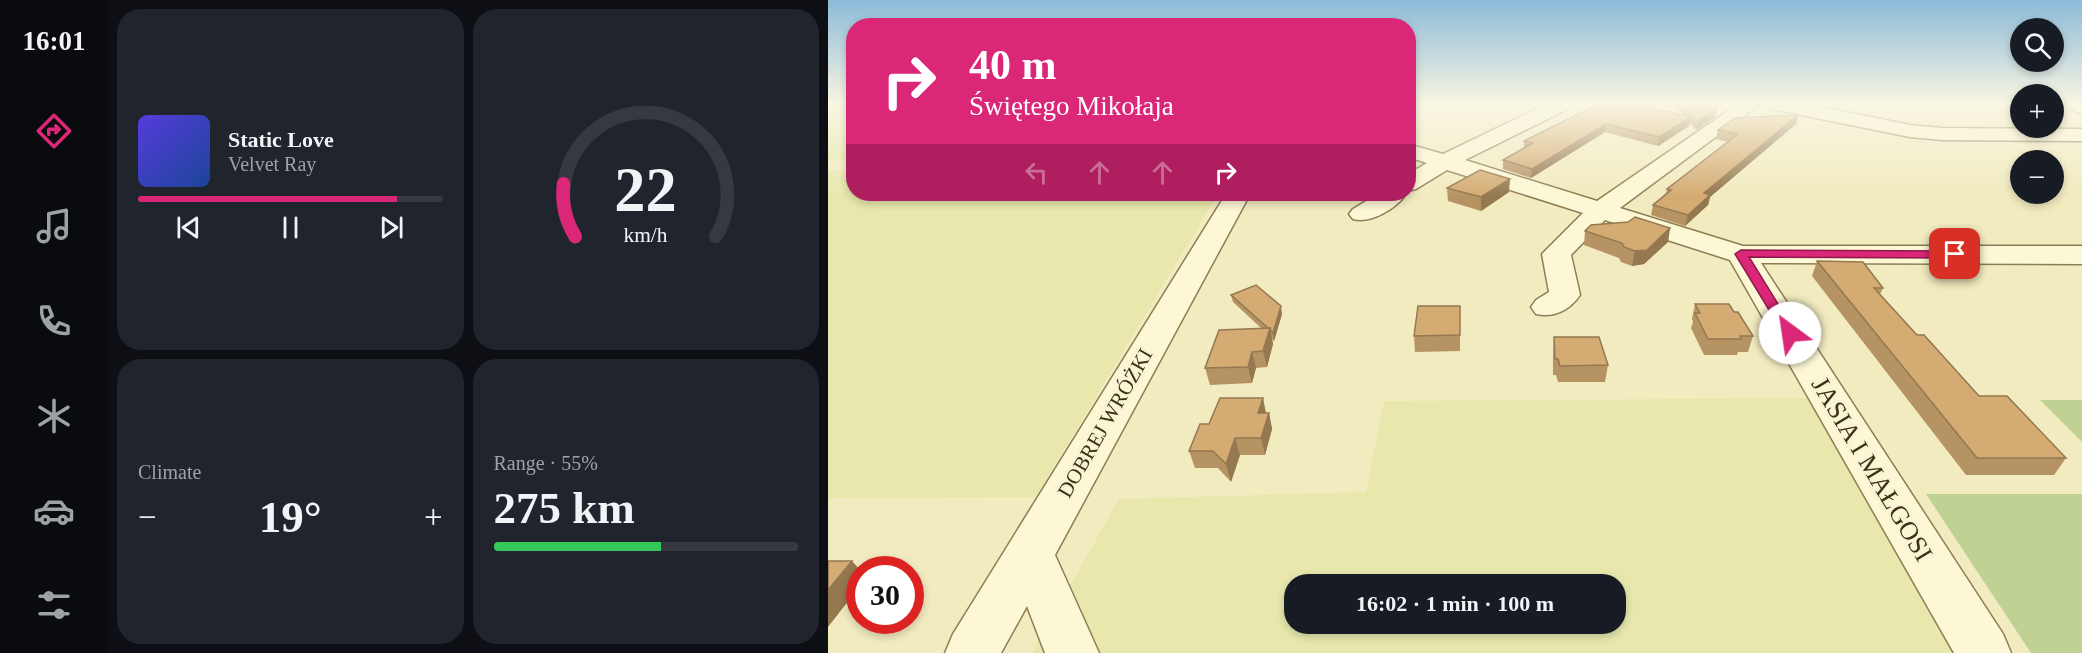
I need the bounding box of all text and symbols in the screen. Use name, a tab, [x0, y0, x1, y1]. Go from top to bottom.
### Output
map controls	[2010, 18, 2064, 204]
button: search	[2010, 18, 2064, 72]
text: 16:01	[23, 26, 86, 56]
icon: right	[870, 42, 948, 120]
text: 40 m	[969, 42, 1057, 88]
button: +	[2010, 84, 2064, 138]
text: Świętego Mikołaja	[969, 91, 1174, 121]
icon: directions	[33, 110, 75, 152]
text: Static Love	[228, 127, 334, 152]
button: −	[2010, 150, 2064, 204]
text: Velvet Ray	[228, 153, 316, 175]
text: 22	[615, 155, 677, 224]
icon: left	[1020, 156, 1053, 189]
icon: ahead	[1083, 156, 1116, 189]
icon: ahead	[1146, 156, 1179, 189]
icon: right	[1209, 156, 1242, 189]
icon: music	[33, 205, 75, 247]
icon: previous	[172, 211, 205, 244]
icon: pause	[274, 211, 307, 244]
icon: next	[375, 211, 408, 244]
text: km/h	[624, 223, 668, 247]
pin	[1929, 228, 1980, 279]
icon: arrive	[1938, 237, 1971, 270]
icon: phone	[33, 300, 75, 342]
position arrow	[1758, 301, 1822, 365]
street label: DOBREJ WRÓŻKI	[1053, 344, 1157, 502]
street label: JASIA I MAŁGOSI	[1806, 372, 1938, 566]
icon: climate	[33, 395, 75, 437]
text: Range · 55%	[494, 452, 598, 474]
text: Climate	[138, 461, 201, 483]
text: 275 km	[494, 483, 635, 533]
icon: car	[33, 490, 75, 532]
text: 19°	[259, 492, 322, 542]
text: −	[138, 499, 157, 535]
text: +	[424, 499, 443, 535]
speed limit sign: 30	[846, 556, 924, 634]
icon: filters	[33, 584, 75, 626]
text: 16:02 · 1 min · 100 m	[1356, 591, 1554, 616]

